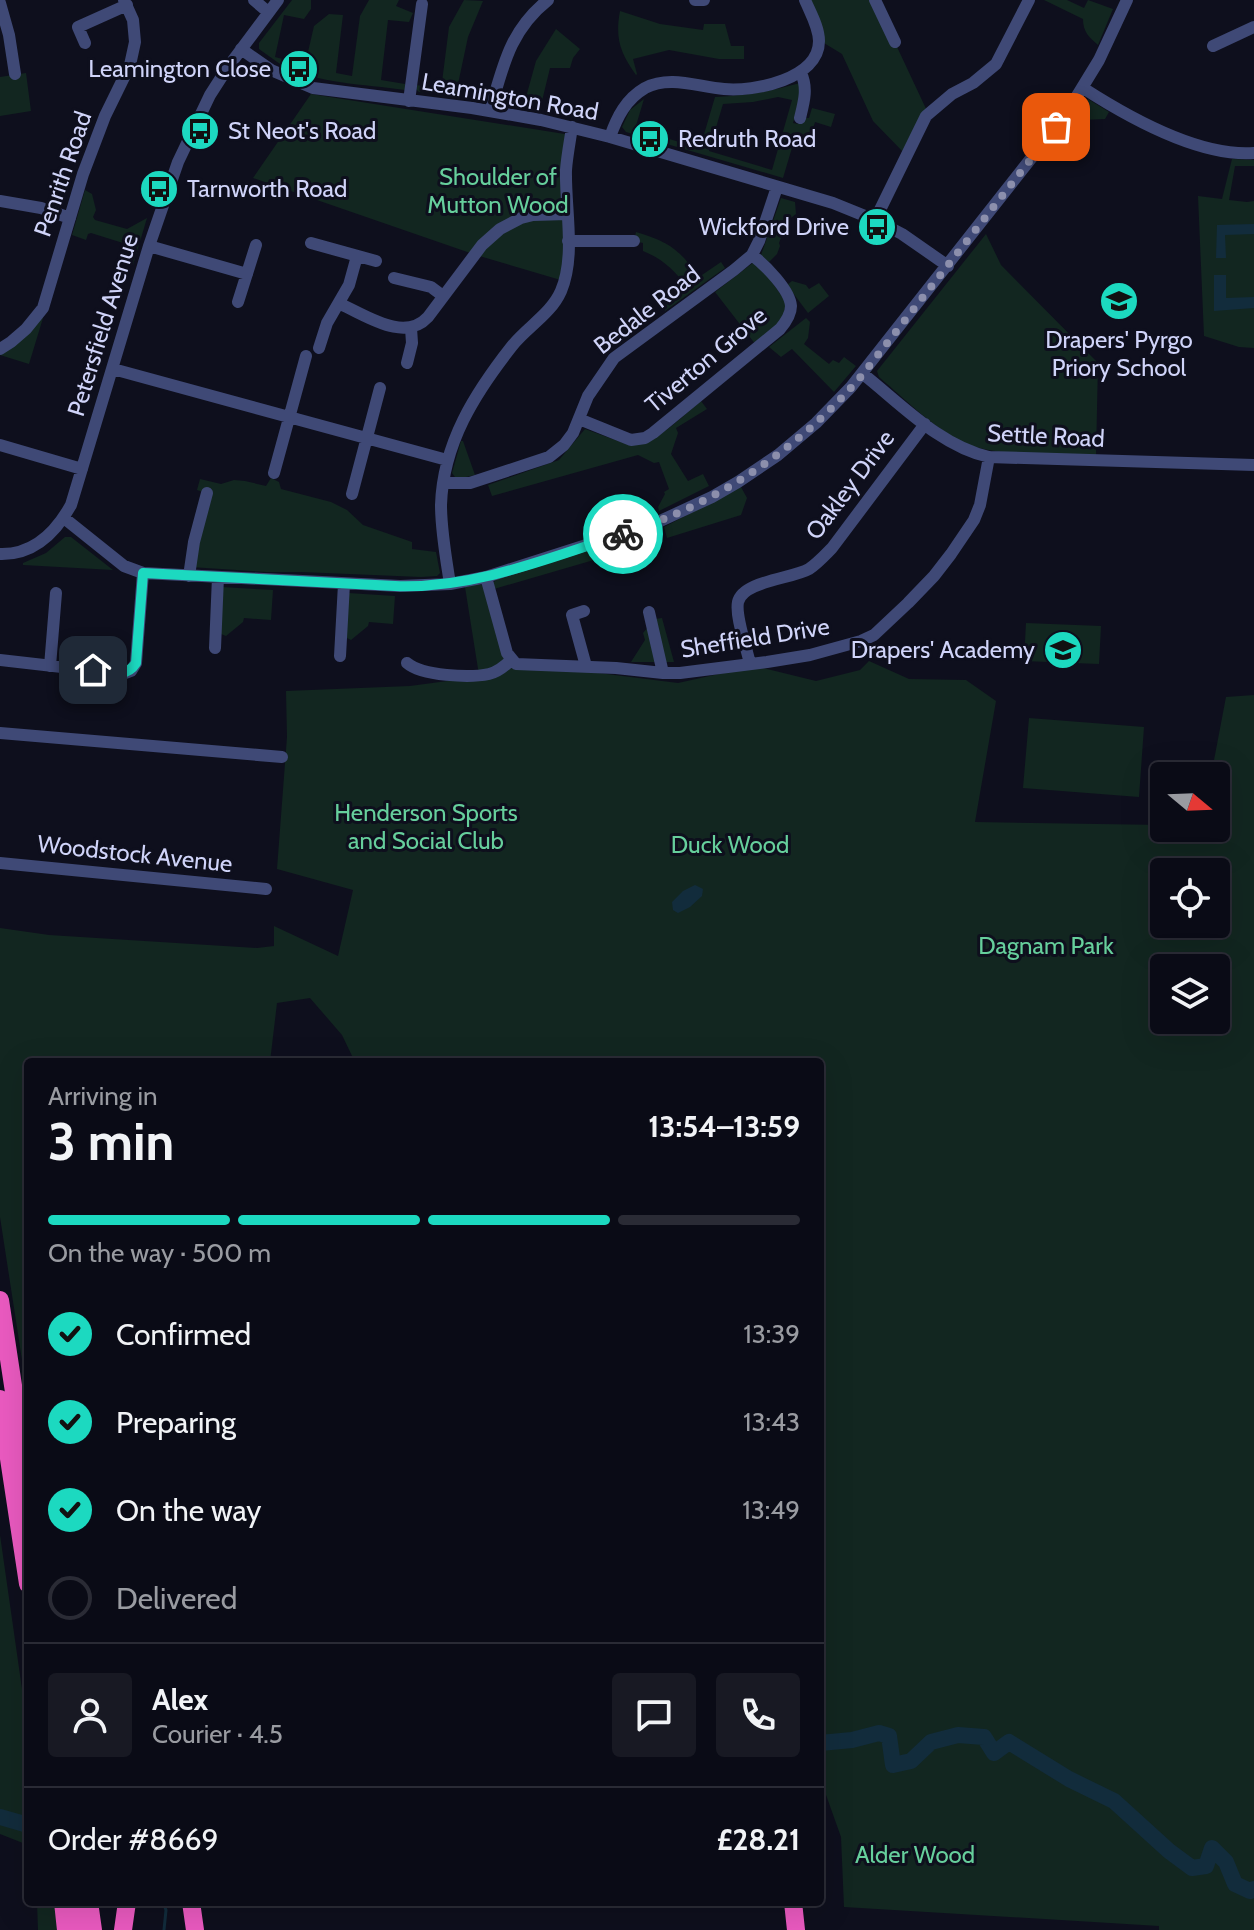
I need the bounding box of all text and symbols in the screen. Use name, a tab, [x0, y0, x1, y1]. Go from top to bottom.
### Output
bus stop icon: Leamington Close	[278, 48, 320, 90]
place label: Leamington Close	[88, 54, 271, 83]
street label: Leamington Road	[419, 67, 601, 126]
pin	[1022, 93, 1090, 161]
icon: bag	[1034, 105, 1078, 149]
street label: Penrith Road	[28, 107, 97, 240]
bus stop icon: St Neot's Road	[179, 110, 221, 152]
place label: St Neot's Road	[228, 116, 376, 145]
bus stop icon: Redruth Road	[629, 118, 671, 160]
place label: Redruth Road	[678, 124, 816, 153]
park label: Shoulder of Mutton Wood	[427, 162, 569, 219]
bus stop icon: Tarnworth Road	[138, 168, 180, 210]
place label: Tarnworth Road	[187, 174, 347, 203]
bus stop icon: Wickford Drive	[856, 206, 898, 248]
place label: Wickford Drive	[699, 212, 849, 241]
street label: Petersfield Avenue	[61, 230, 144, 420]
street label: Bedale Road	[588, 259, 706, 360]
school or university icon: Drapers' Pyrgo Priory School	[1098, 280, 1140, 322]
street label: Tiverton Grove	[639, 301, 772, 419]
place label: Drapers' Pyrgo Priory School	[1045, 325, 1193, 382]
street label: Settle Road	[986, 418, 1106, 453]
street label: Oakley Drive	[799, 424, 900, 545]
courier	[583, 494, 663, 574]
icon: bike	[601, 512, 645, 556]
street label: Sheffield Drive	[678, 611, 832, 664]
school or university icon: Drapers' Academy	[1042, 629, 1084, 671]
place label: Drapers' Academy	[851, 635, 1035, 664]
pin	[59, 636, 127, 704]
icon: home	[71, 648, 115, 692]
north arrow	[1150, 762, 1230, 842]
map controls	[1150, 762, 1230, 1034]
park label: Henderson Sports and Social Club	[334, 798, 518, 855]
street label: Woodstock Avenue	[36, 829, 234, 878]
park label: Duck Wood	[671, 830, 789, 859]
button: locate	[1150, 858, 1230, 938]
park label: Dagnam Park	[978, 931, 1114, 960]
button: layers	[1150, 954, 1230, 1034]
text: Arriving in	[48, 1080, 158, 1112]
text: 13:54–13:59	[648, 1108, 800, 1145]
text: 3 min	[48, 1110, 174, 1173]
text: On the way · 500 m	[48, 1237, 271, 1269]
icon: check	[48, 1312, 92, 1356]
text: Confirmed	[116, 1316, 251, 1353]
text: 13:39	[743, 1318, 800, 1350]
icon: check	[48, 1400, 92, 1444]
text: Preparing	[116, 1404, 236, 1441]
text: 13:43	[743, 1406, 800, 1438]
icon: check	[48, 1488, 92, 1532]
text: On the way	[116, 1492, 261, 1529]
text: 13:49	[742, 1494, 800, 1526]
text: Delivered	[116, 1580, 237, 1617]
button: person	[48, 1673, 132, 1757]
button: chat	[612, 1673, 696, 1757]
button: phone	[716, 1673, 800, 1757]
text: Alex	[152, 1681, 208, 1718]
text: Courier · 4.5	[152, 1718, 283, 1750]
text: Order #8669	[48, 1821, 219, 1858]
text: £28.21	[717, 1821, 800, 1858]
park label: Alder Wood	[855, 1840, 975, 1869]

